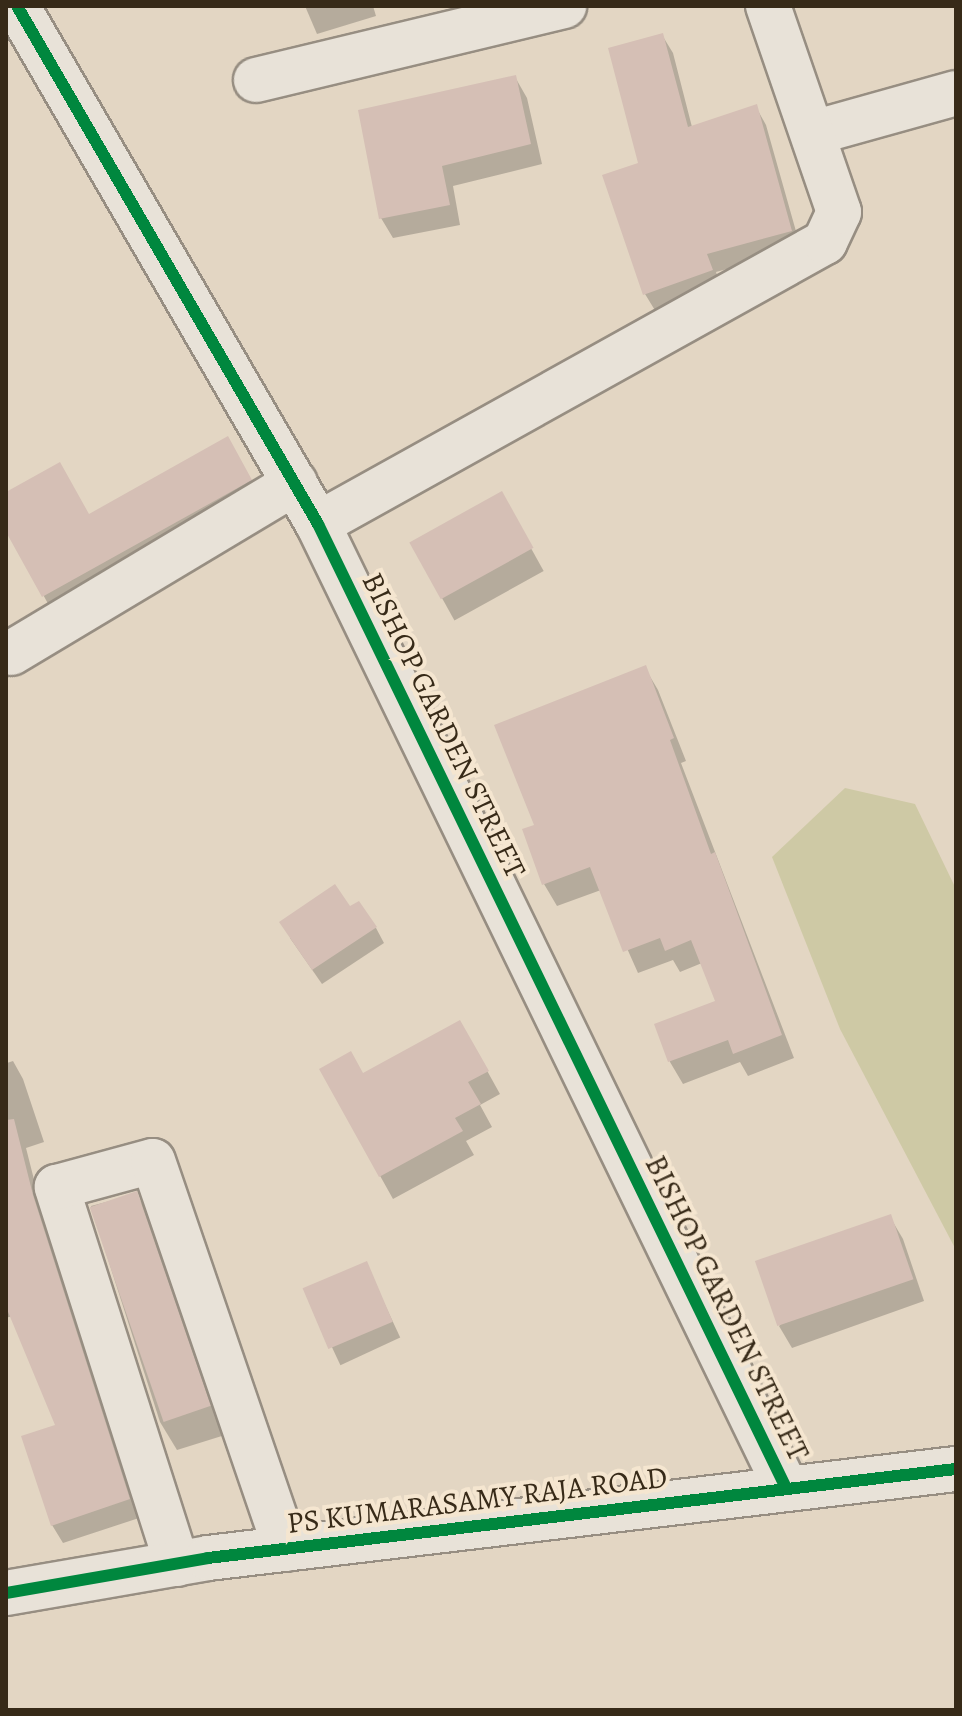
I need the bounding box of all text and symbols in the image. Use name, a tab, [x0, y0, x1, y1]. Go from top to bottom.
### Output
street label: BISHOP GARDEN STREET	[354, 567, 534, 883]
street label: BISHOP GARDEN STREET	[637, 1150, 817, 1466]
street label: PS KUMARASAMY RAJA ROAD	[285, 1459, 669, 1541]

